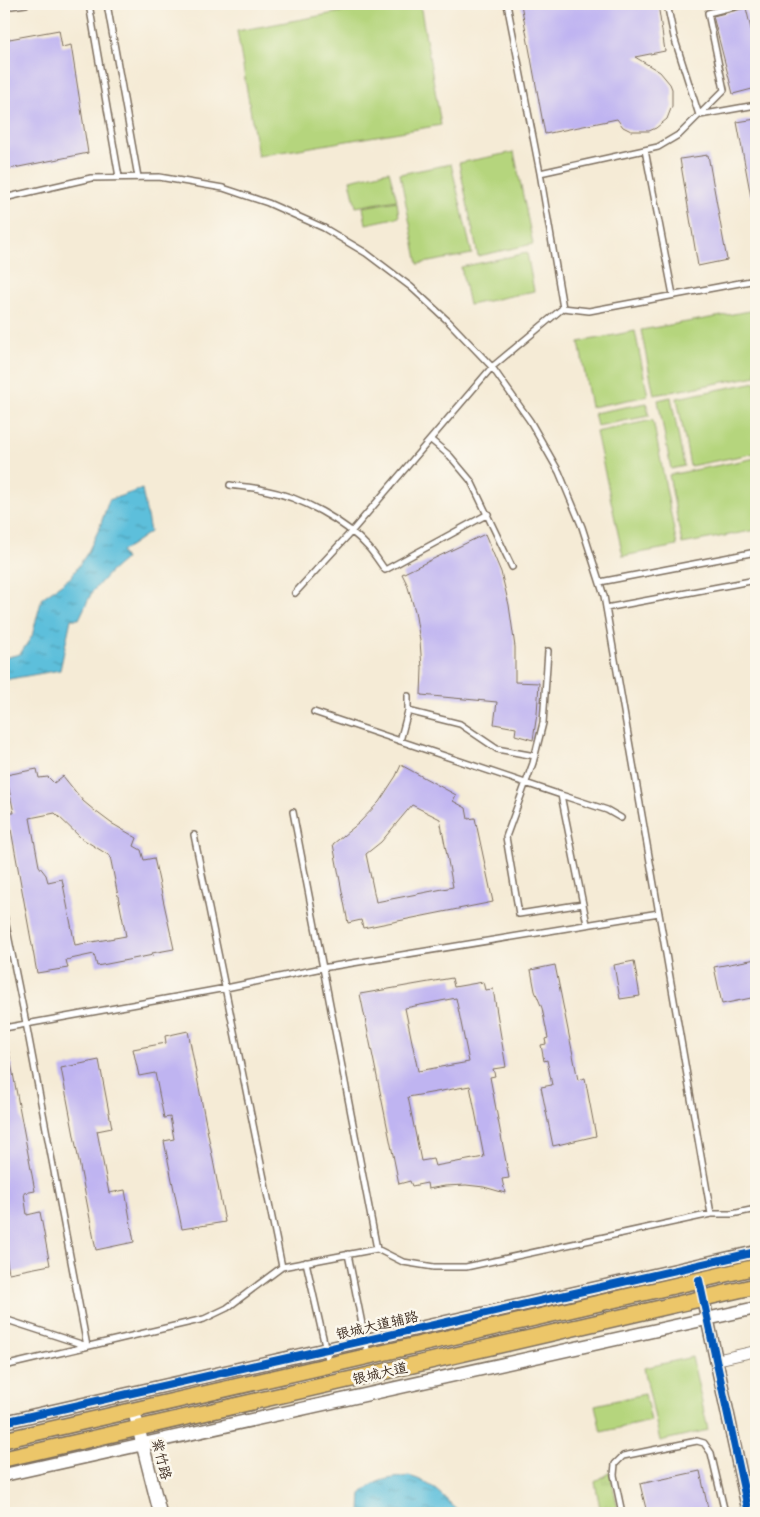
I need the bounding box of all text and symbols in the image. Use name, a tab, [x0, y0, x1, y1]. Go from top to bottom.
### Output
street label: 银城大道辅路	[334, 1307, 420, 1343]
street label: 银城大道	[351, 1358, 409, 1388]
street label: 紫竹路	[148, 1436, 176, 1482]

